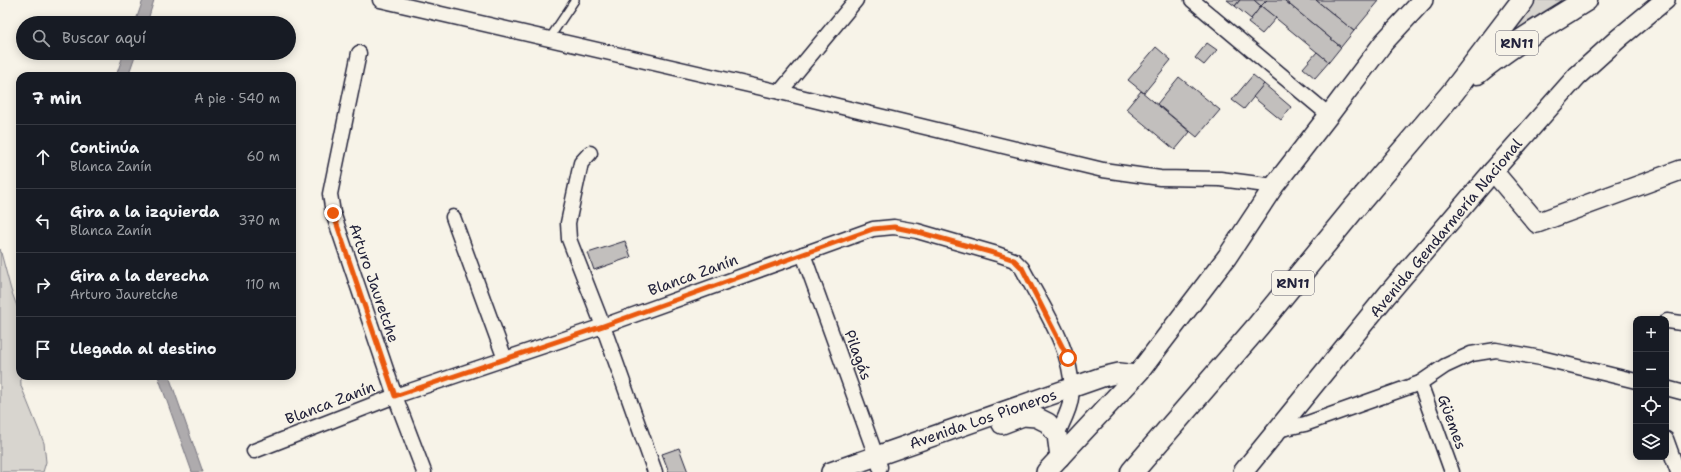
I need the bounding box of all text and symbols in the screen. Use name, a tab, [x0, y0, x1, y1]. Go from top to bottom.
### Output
search box	[16, 16, 296, 60]
icon: search	[30, 27, 52, 49]
text: Buscar aquí	[62, 28, 146, 48]
road number: RN11	[1496, 31, 1538, 55]
text: 7 min	[32, 87, 82, 109]
text: A pie · 540 m	[194, 90, 280, 107]
street label: Avenida Gendarmería Nacional	[1365, 134, 1527, 322]
text: Continúa	[70, 138, 139, 158]
icon: ahead	[32, 146, 54, 168]
text: 60 m	[247, 148, 280, 165]
text: Blanca Zanín	[70, 158, 152, 175]
text: Gira a la izquierda	[70, 202, 219, 222]
route end	[324, 204, 342, 222]
icon: left	[32, 210, 54, 232]
text: 370 m	[238, 212, 280, 229]
street label: Arturo Jauretche	[344, 221, 404, 345]
text: Blanca Zanín	[70, 222, 152, 239]
street label: Blanca Zanín	[645, 250, 741, 300]
text: Gira a la derecha	[70, 266, 209, 286]
road number: RN11	[1272, 271, 1314, 295]
icon: right	[32, 274, 54, 296]
text: 110 m	[245, 276, 280, 293]
text: Arturo Jauretche	[70, 286, 178, 303]
map controls	[1633, 316, 1669, 460]
button: +	[1633, 316, 1669, 352]
street label: Pilagás	[840, 327, 876, 383]
icon: arrive	[32, 338, 54, 360]
text: Llegada al destino	[70, 339, 217, 359]
route start	[1059, 349, 1077, 367]
button: −	[1633, 352, 1669, 388]
street label: Blanca Zanín	[282, 377, 378, 429]
street label: Avenida Los Pioneros	[907, 384, 1059, 454]
button: locate	[1633, 388, 1669, 424]
street label: Güemes	[1433, 392, 1471, 452]
button: layers	[1633, 424, 1669, 460]

